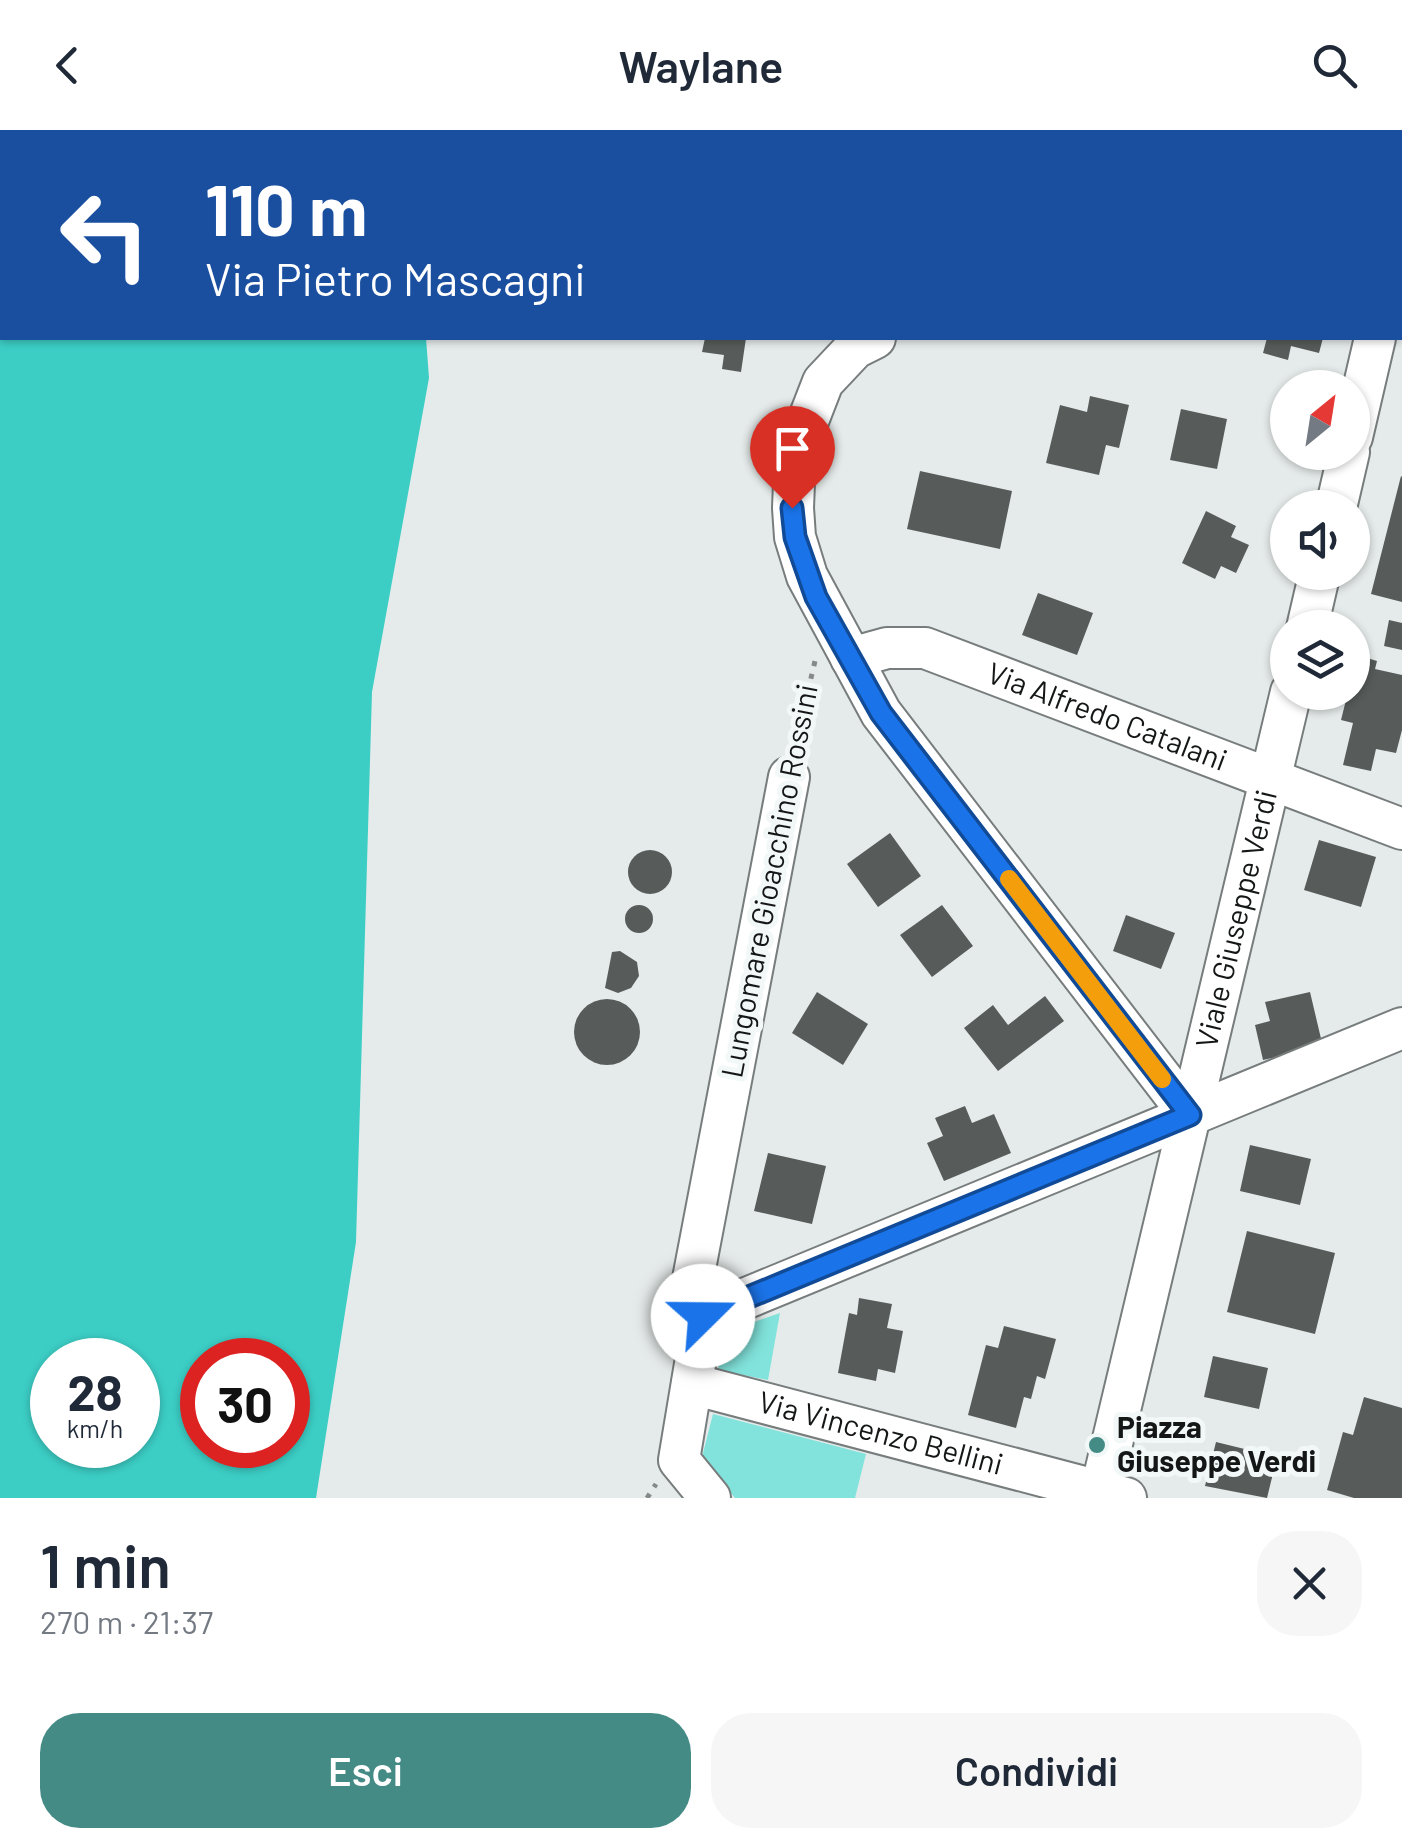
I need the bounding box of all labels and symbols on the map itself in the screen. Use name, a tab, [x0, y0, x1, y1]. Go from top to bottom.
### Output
north arrow	[1270, 370, 1370, 470]
pin	[750, 406, 835, 509]
street label: Via Alfredo Catalani	[983, 653, 1233, 777]
street label: Lungomare Gioacchino Rossini	[712, 681, 824, 1080]
street label: Viale Giuseppe Verdi	[1187, 786, 1283, 1051]
position arrow	[651, 1264, 755, 1368]
speed limit sign: 30	[180, 1338, 310, 1468]
street label: Via Vincenzo Bellini	[755, 1382, 1007, 1481]
place label: Piazza Giuseppe Verdi	[1117, 1408, 1316, 1478]
marker: Piazza Giuseppe Verdi	[1086, 1434, 1108, 1456]

